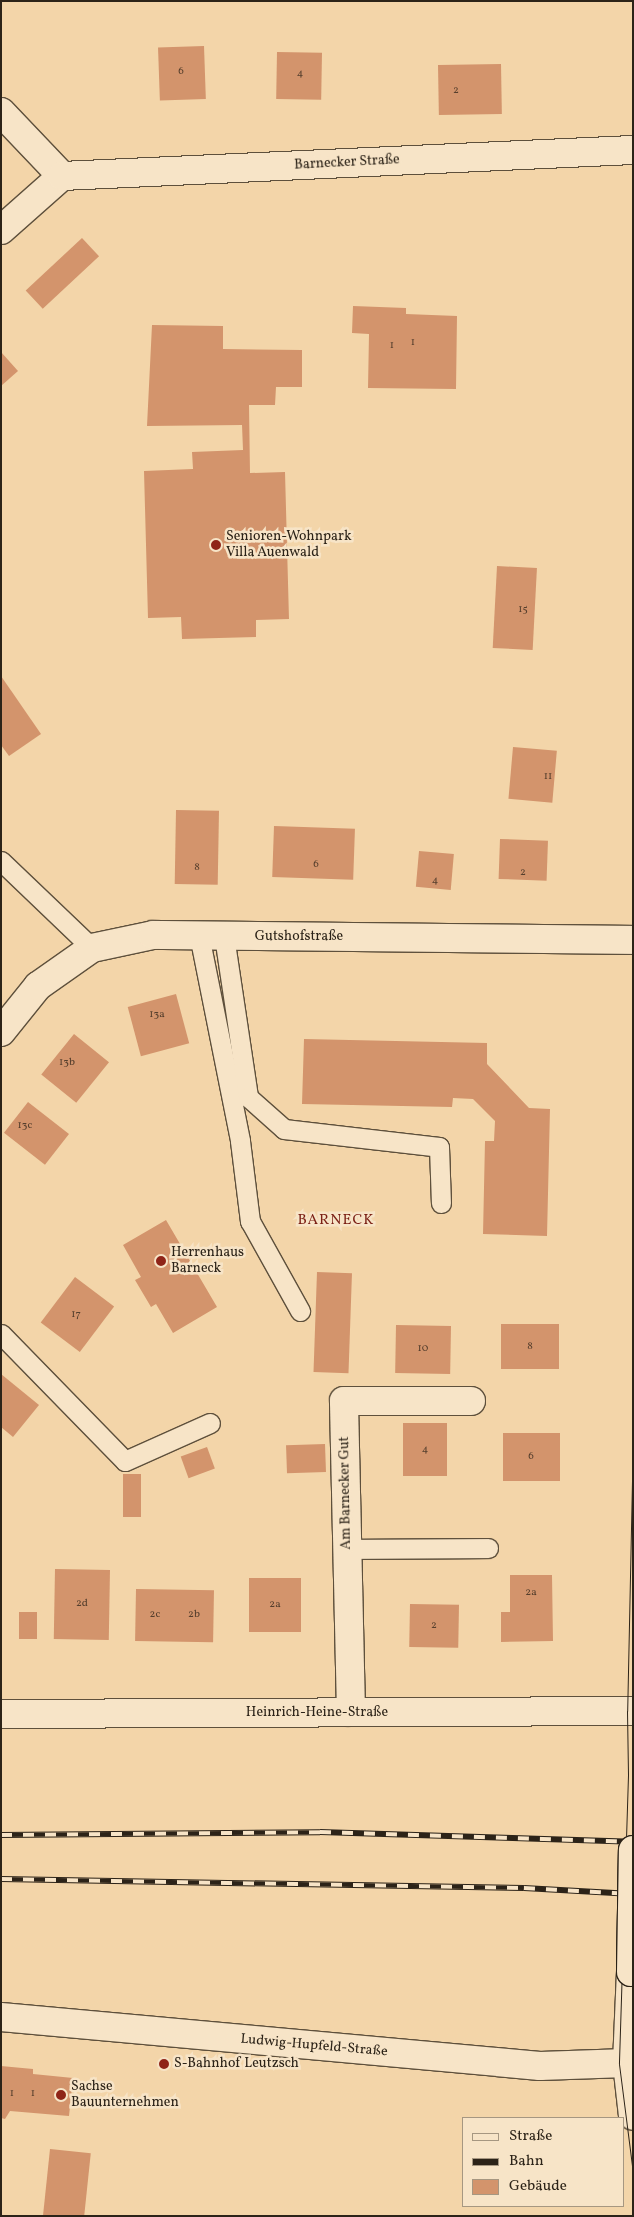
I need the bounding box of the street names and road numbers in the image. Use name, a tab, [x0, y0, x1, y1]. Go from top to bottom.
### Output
street label: Barnecker Straße	[294, 152, 400, 174]
street label: Gutshofstraße	[255, 929, 343, 945]
street label: Am Barnecker Gut	[337, 1436, 355, 1550]
street label: Heinrich-Heine-Straße	[246, 1705, 388, 1721]
street label: Ludwig-Hupfeld-Straße	[240, 2031, 388, 2061]

